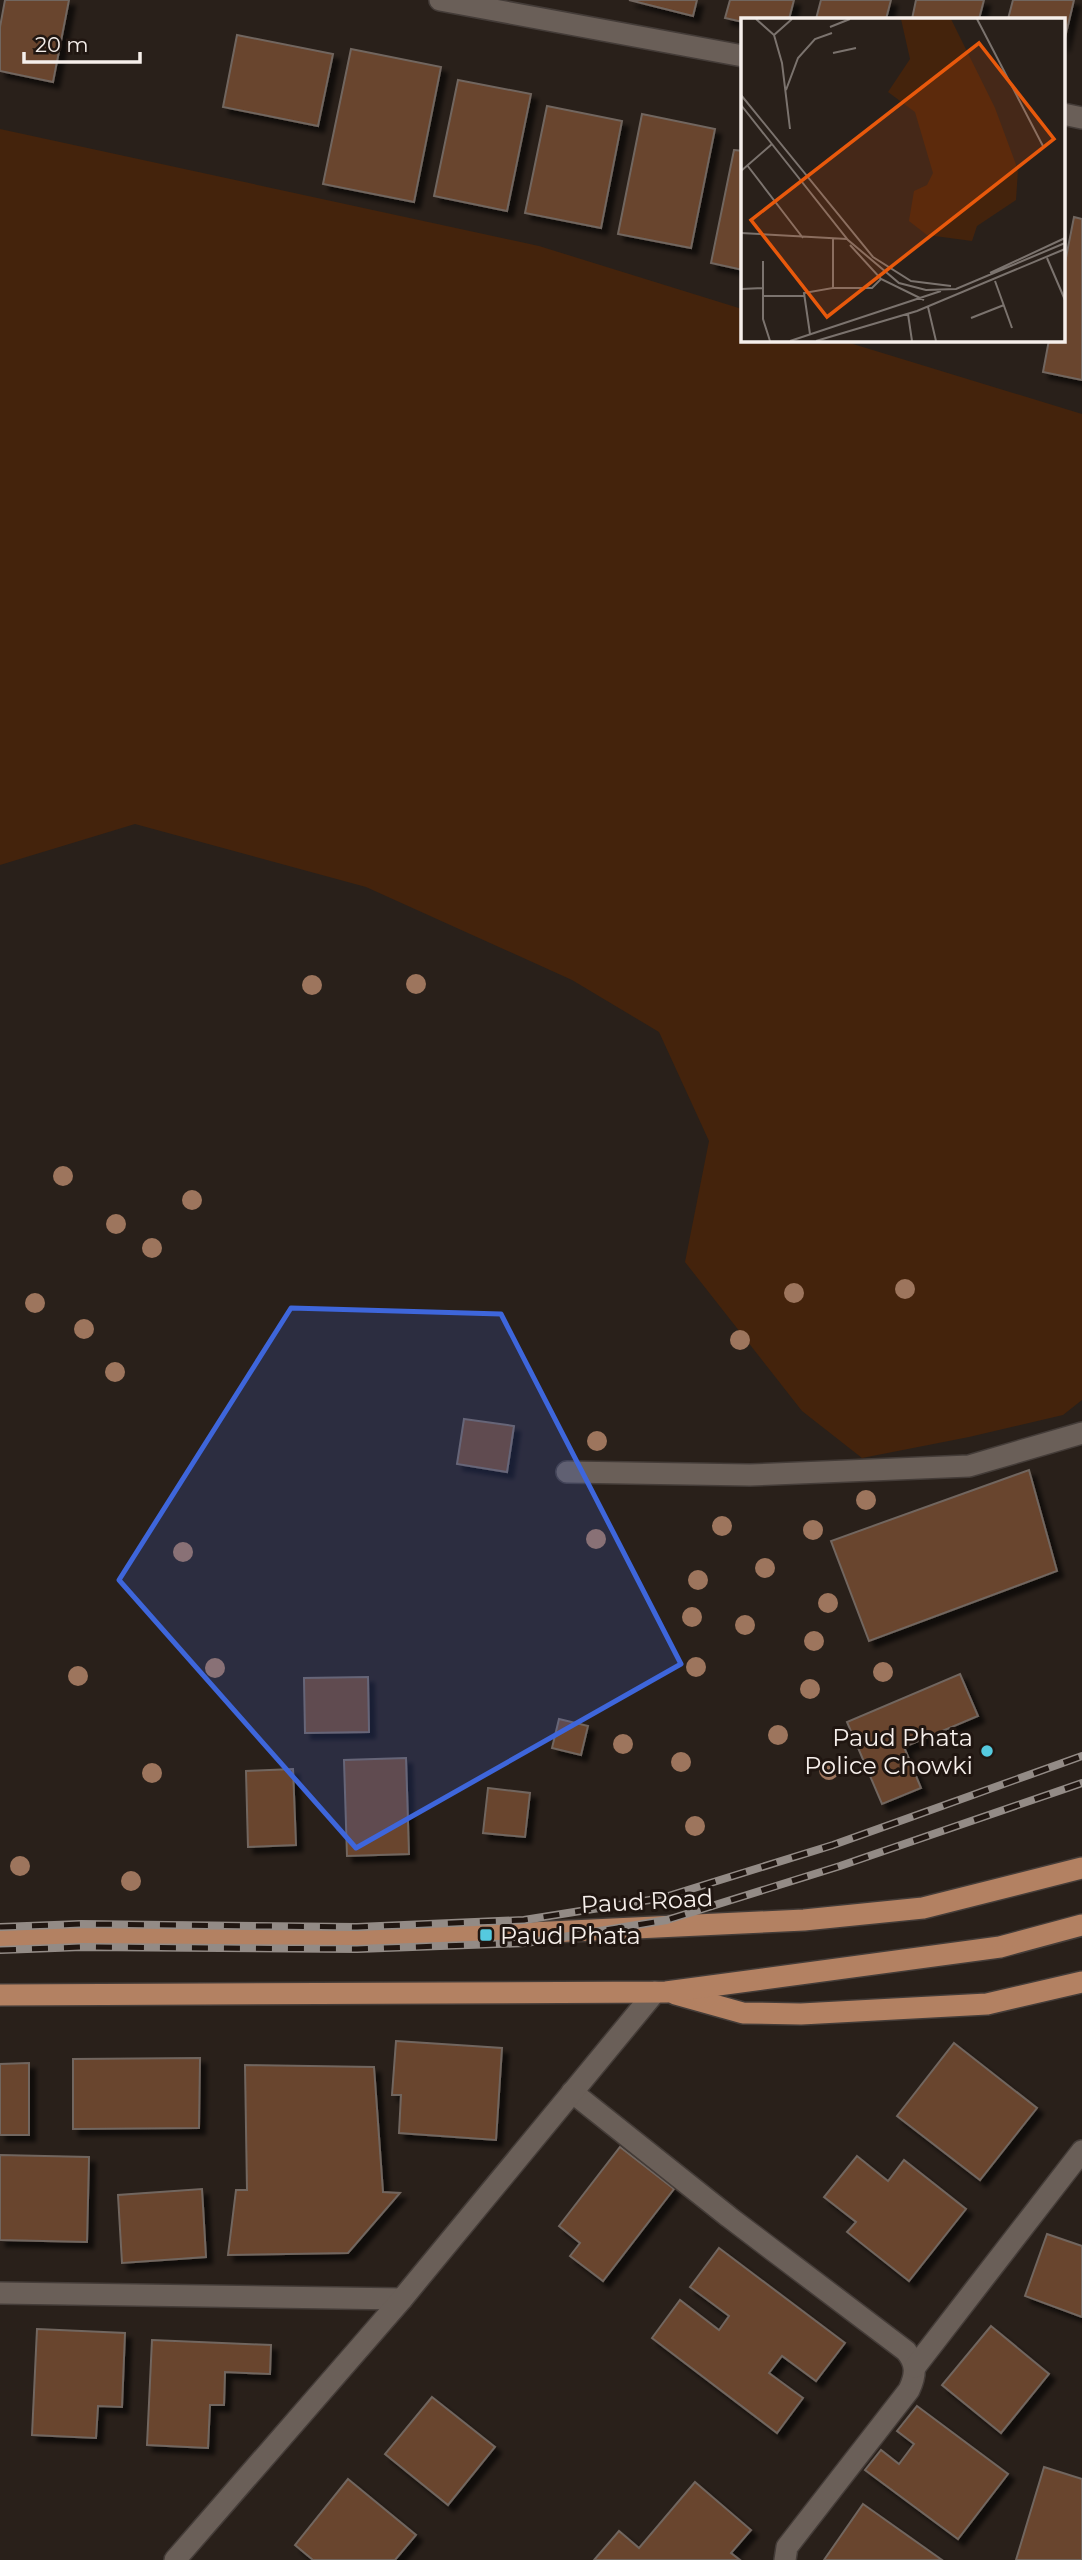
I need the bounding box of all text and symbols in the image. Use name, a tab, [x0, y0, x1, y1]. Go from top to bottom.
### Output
inset map	[741, 18, 1064, 341]
scale bar	[24, 21, 140, 65]
text: 20 m	[35, 32, 89, 57]
place label: Paud Phata Police Chowki	[804, 1723, 973, 1780]
marker: Paud Phata Police Chowki	[979, 1743, 995, 1759]
street label: Paud Road	[580, 1883, 714, 1919]
place label: Paud Phata	[500, 1921, 641, 1950]
marker: Paud Phata	[478, 1927, 494, 1943]

